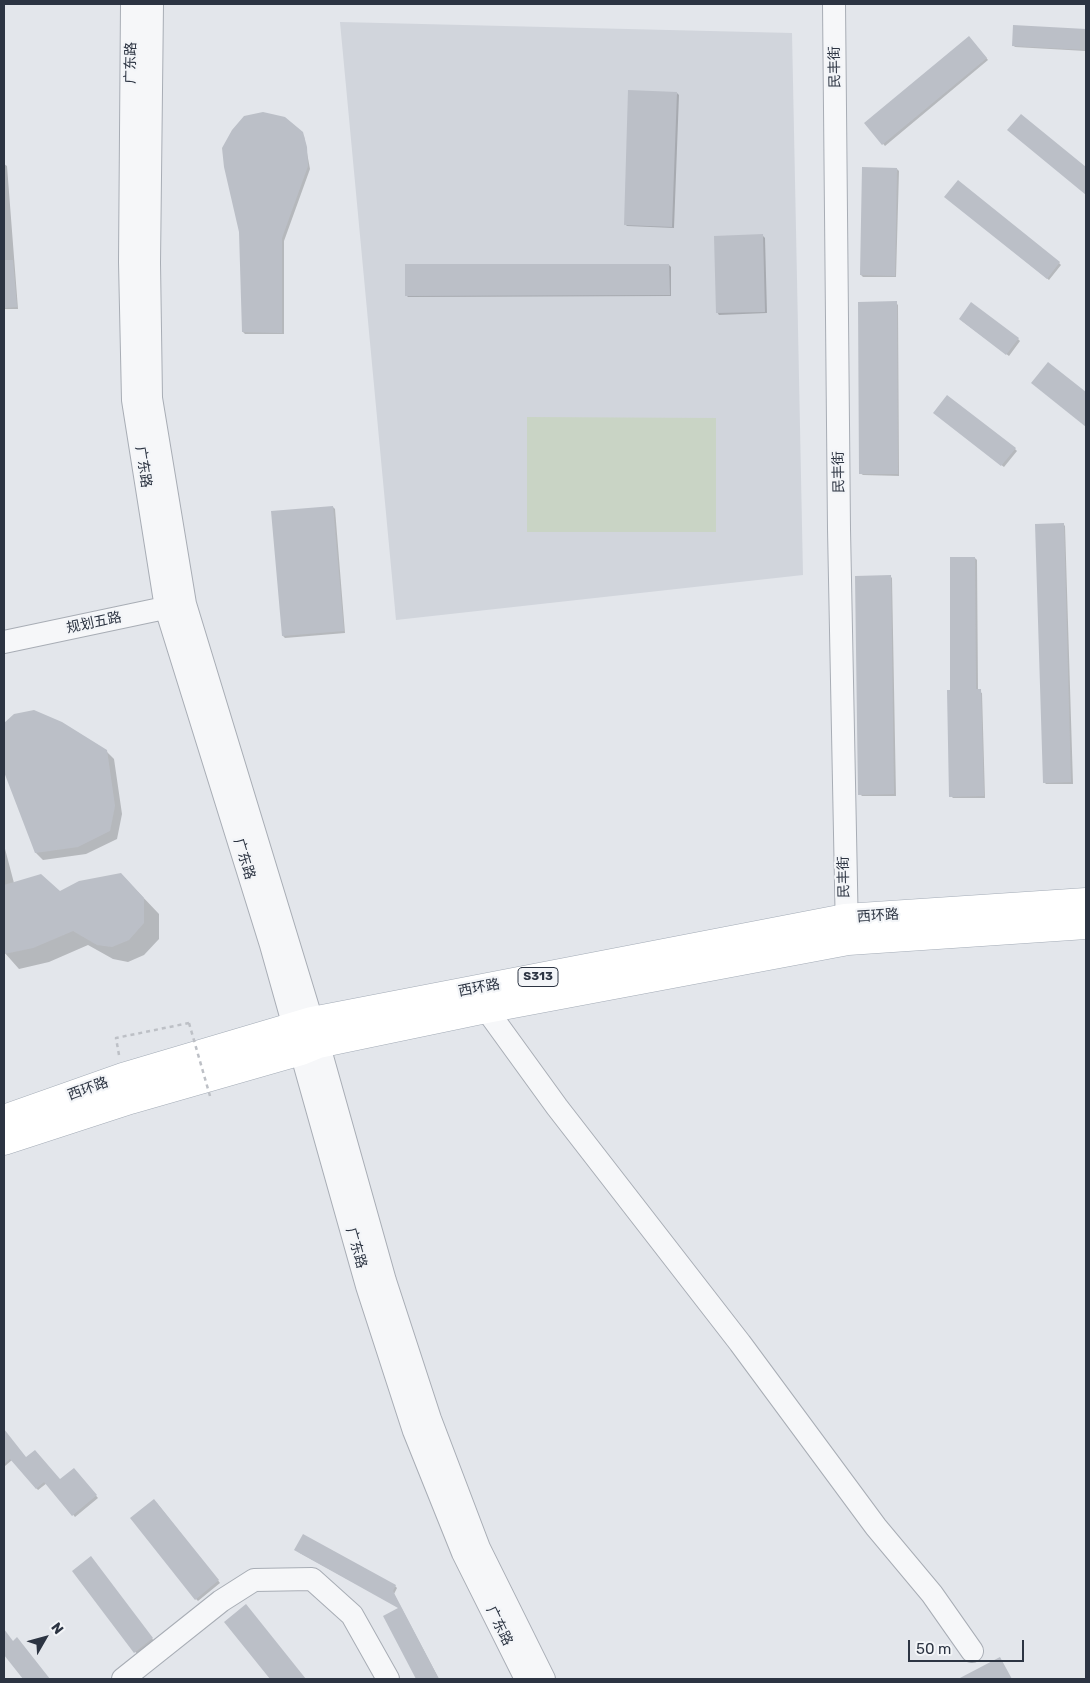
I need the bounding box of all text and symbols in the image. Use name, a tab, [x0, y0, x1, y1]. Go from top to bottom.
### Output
street label: 广东路	[122, 42, 140, 84]
street label: 民丰街	[826, 46, 844, 88]
street label: 广东路	[131, 445, 155, 489]
street label: 民丰街	[830, 451, 848, 493]
street label: 规划五路	[65, 609, 123, 637]
street label: 广东路	[230, 836, 258, 882]
street label: 民丰街	[835, 856, 853, 898]
street label: 西环路	[856, 906, 900, 926]
road number: S313	[518, 968, 558, 986]
street label: 西环路	[457, 976, 501, 1000]
street label: 西环路	[65, 1074, 111, 1104]
street label: 广东路	[342, 1225, 370, 1271]
street label: 广东路	[482, 1603, 516, 1649]
north arrow	[20, 1613, 70, 1663]
text: N	[47, 1619, 67, 1638]
scale bar	[910, 1630, 1026, 1662]
text: 50 m	[916, 1640, 951, 1658]

